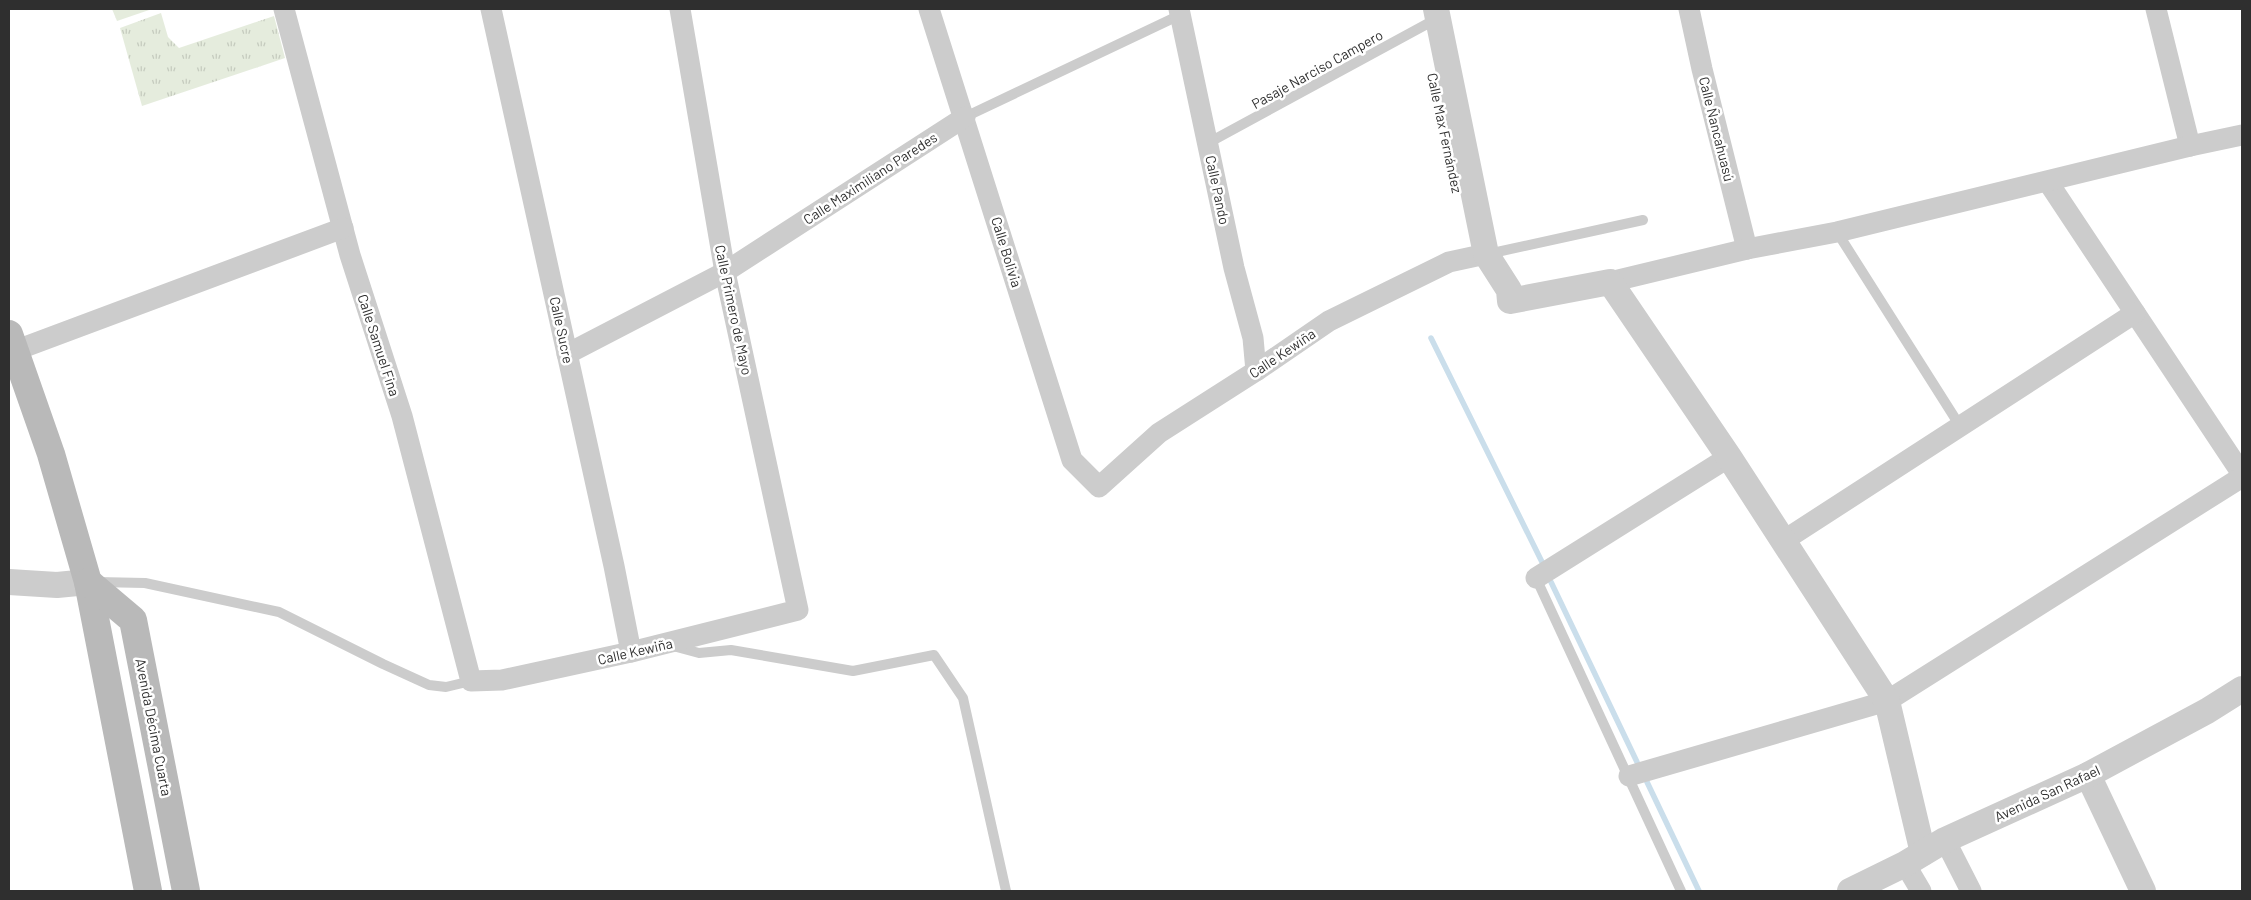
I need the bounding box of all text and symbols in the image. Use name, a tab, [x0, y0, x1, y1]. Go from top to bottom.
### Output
street label: Pasaje Narciso Campero	[1248, 26, 1386, 112]
street label: Calle Max Fernández	[1424, 71, 1466, 195]
street label: Calle Ñancahuasú	[1696, 75, 1738, 183]
street label: Calle Maximiliano Paredes	[800, 128, 940, 228]
street label: Calle Pando	[1202, 154, 1234, 226]
street label: Calle Bolivia	[988, 215, 1026, 289]
street label: Calle Primero de Mayo	[712, 243, 756, 377]
street label: Calle Samuel Fina	[354, 292, 404, 398]
street label: Calle Sucre	[547, 295, 577, 365]
street label: Calle Kewiña	[1246, 325, 1318, 381]
street label: Calle Kewiña	[596, 634, 674, 668]
street label: Avenida Décima Cuarta	[132, 657, 176, 797]
street label: Avenida San Rafael	[1991, 761, 2103, 825]

